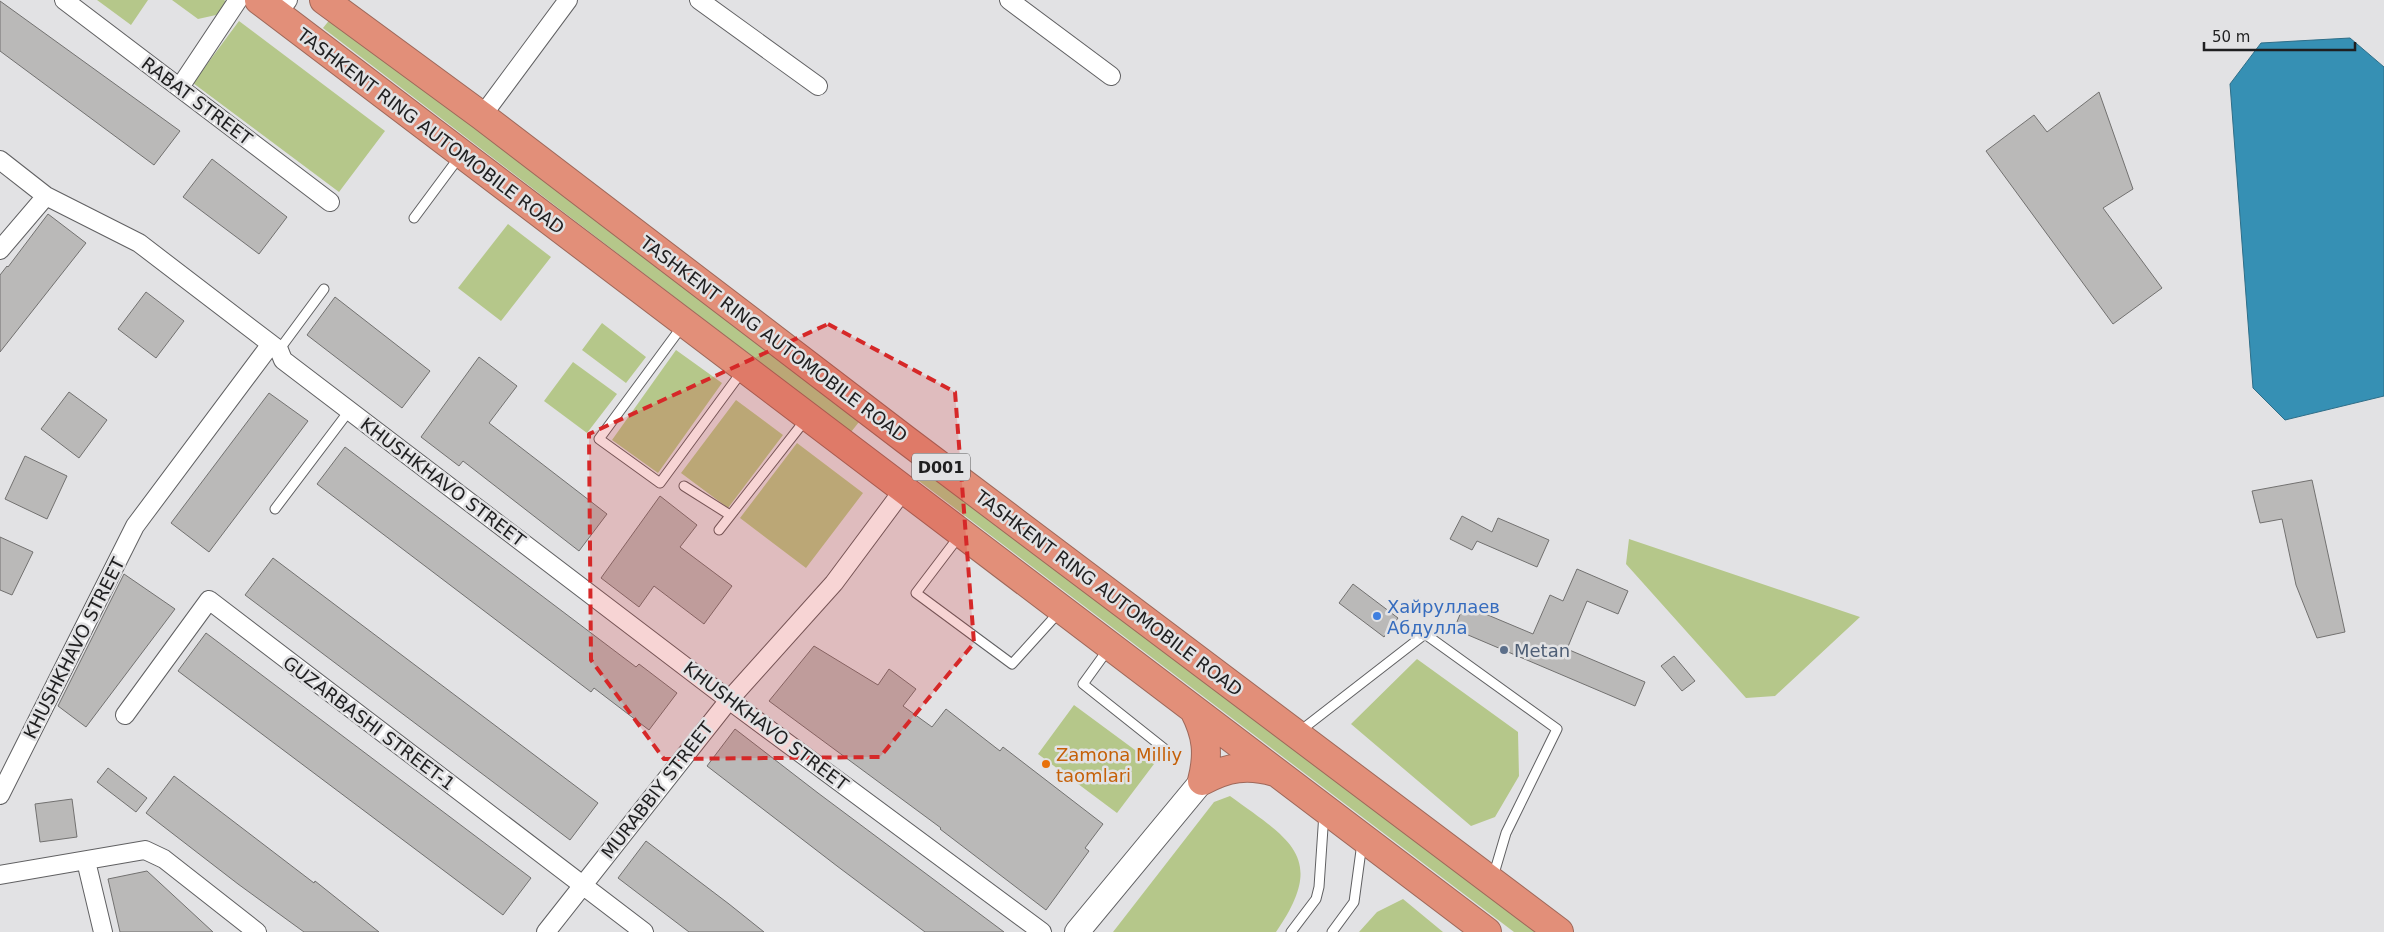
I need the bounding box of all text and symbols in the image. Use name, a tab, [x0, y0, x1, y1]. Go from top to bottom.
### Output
scale bar	[2204, 20, 2355, 52]
street label: TASHKENT RING AUTOMOBILE ROAD	[293, 23, 569, 238]
text: 50 m	[2212, 28, 2250, 46]
street label: RABAT STREET	[138, 53, 257, 150]
street label: TASHKENT RING AUTOMOBILE ROAD	[636, 231, 912, 446]
street label: KHUSHKHAVO STREET	[357, 413, 530, 551]
road number: D001	[912, 454, 970, 481]
street label: TASHKENT RING AUTOMOBILE ROAD	[971, 485, 1247, 700]
street label: KHUSHKHAVO STREET	[19, 553, 129, 742]
place label: Хайруллаев Абдулла	[1387, 596, 1500, 638]
marker: Хайруллаев Абдулла	[1371, 610, 1383, 622]
place label: Metan	[1514, 640, 1570, 661]
marker: Metan	[1498, 644, 1510, 656]
street label: GUZARBASHI STREET-1	[279, 652, 459, 794]
street label: KHUSHKHAVO STREET	[680, 657, 853, 795]
street label: MURABBIY STREET	[597, 716, 718, 863]
place label: Zamona Milliy taomlari	[1056, 744, 1183, 786]
marker: Zamona Milliy taomlari	[1040, 758, 1052, 770]

